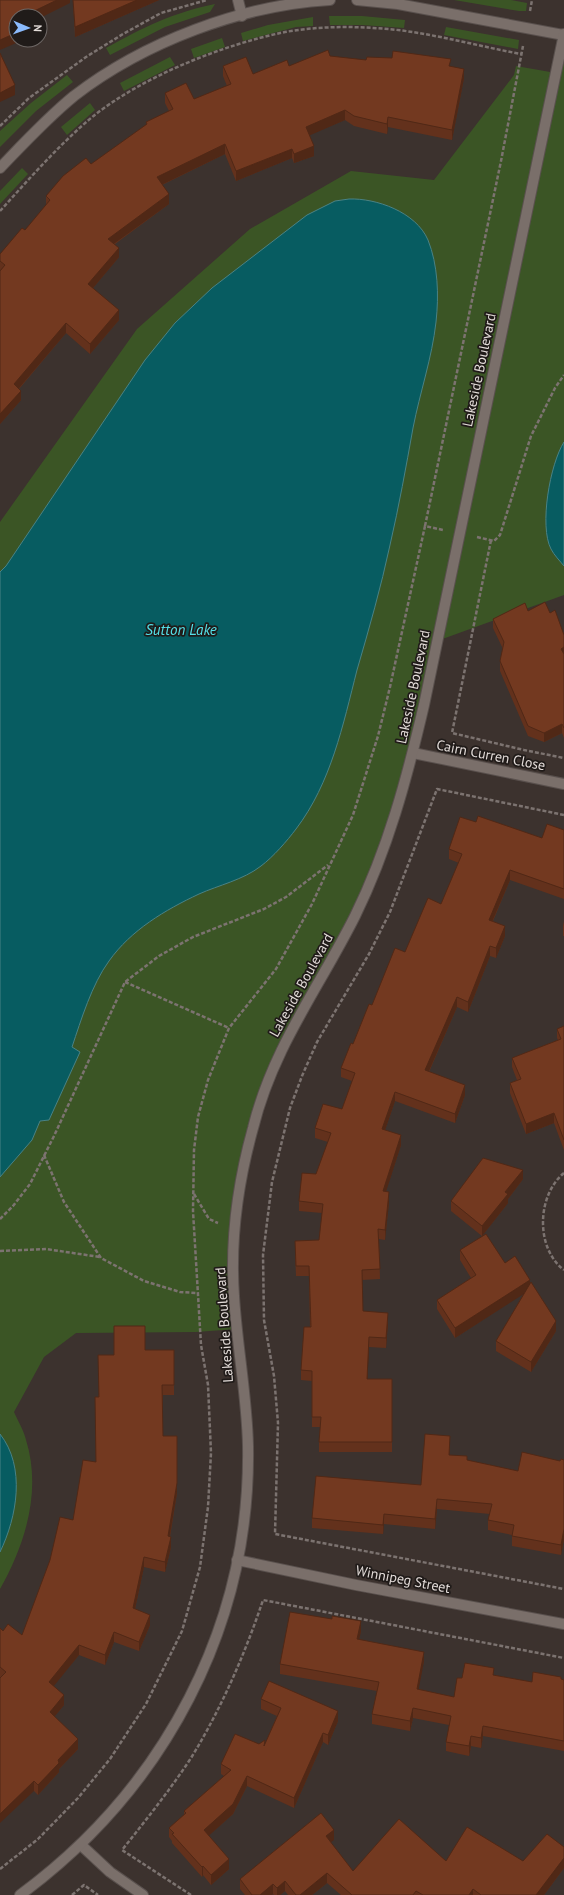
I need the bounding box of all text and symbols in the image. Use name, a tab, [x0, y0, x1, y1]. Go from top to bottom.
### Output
north arrow	[8, 8, 48, 48]
text: N	[31, 24, 45, 32]
street label: Lakeside Boulevard	[458, 312, 500, 428]
water label: Sutton Lake	[145, 620, 217, 639]
street label: Lakeside Boulevard	[392, 629, 434, 745]
street label: Cairn Curren Close	[435, 736, 547, 774]
street label: Lakeside Boulevard	[265, 930, 337, 1040]
street label: Lakeside Boulevard	[211, 1267, 237, 1383]
street label: Winnipeg Street	[354, 1561, 452, 1597]

